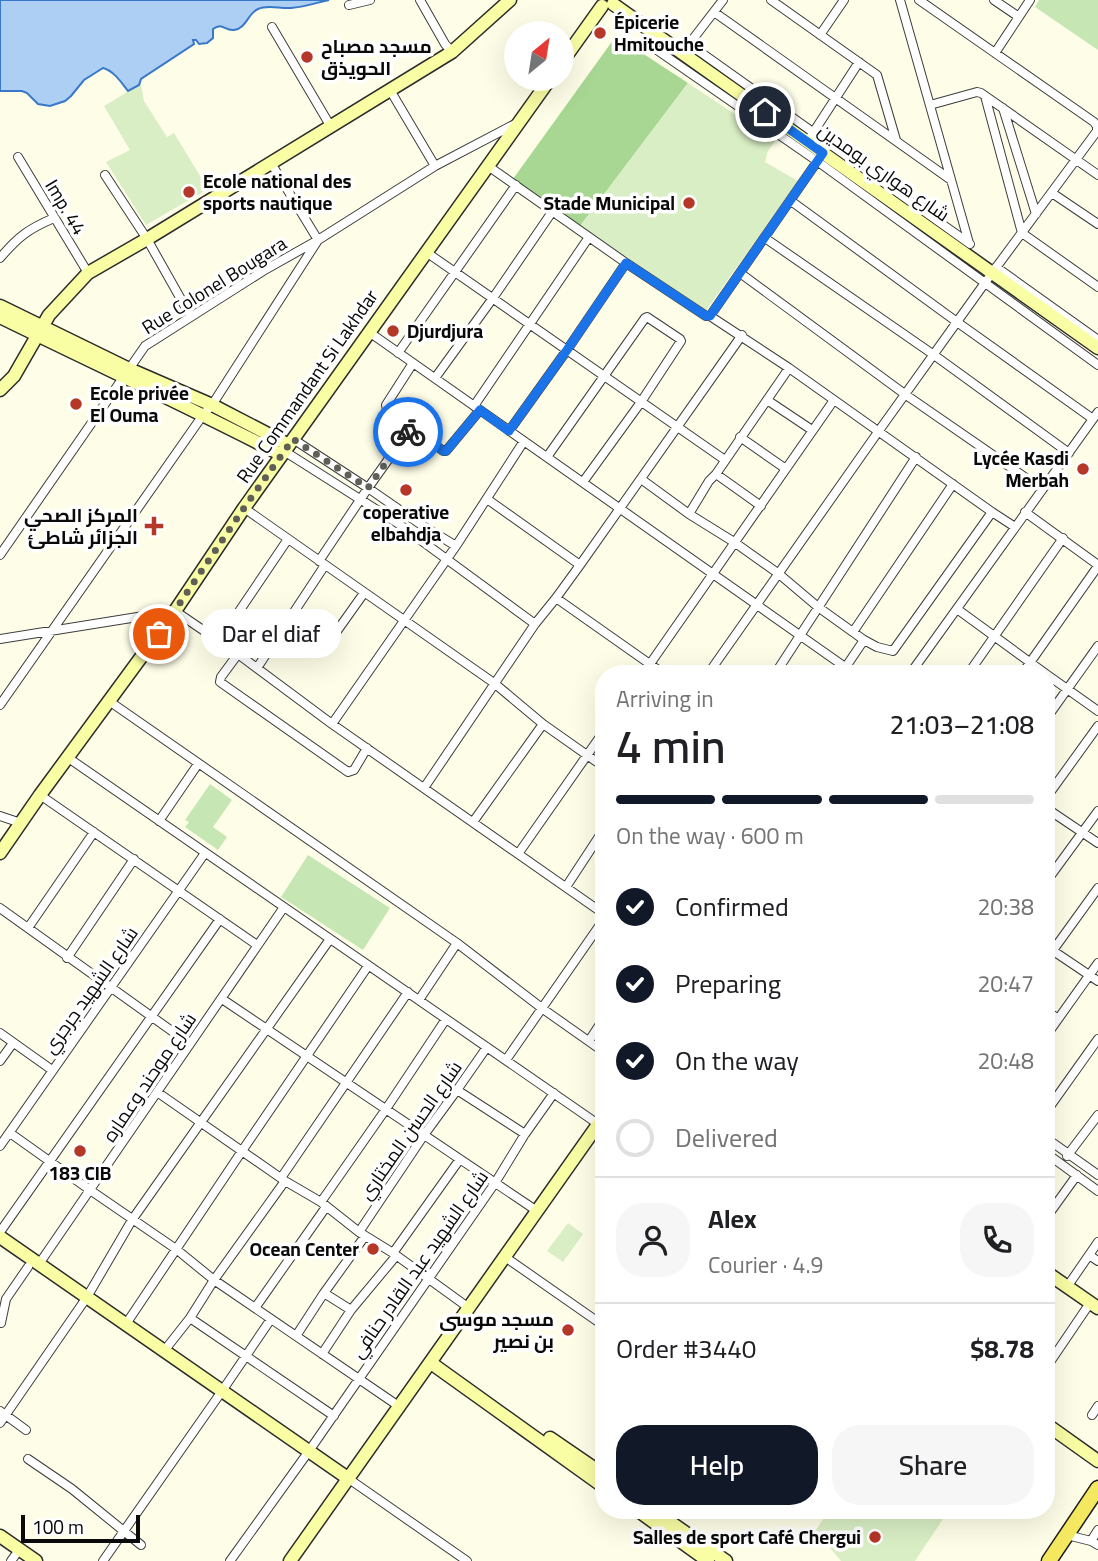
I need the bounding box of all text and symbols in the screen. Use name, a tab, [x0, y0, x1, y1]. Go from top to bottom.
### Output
place label: Épicerie Hmitouche	[614, 4, 704, 62]
north arrow	[504, 21, 574, 91]
map controls	[504, 21, 574, 91]
marker: Épicerie Hmitouche	[592, 25, 608, 41]
place label: مسجد مصباح الحويذق	[321, 28, 432, 86]
marker: مسجد مصباح الحويذق	[299, 49, 315, 65]
pin	[735, 82, 795, 142]
icon: home	[746, 93, 784, 131]
street label: شارع هواري بومدين	[810, 113, 958, 231]
place label: Ecole national des sports nautique	[203, 163, 352, 221]
street label: Imp. 44	[35, 172, 97, 242]
marker: Ecole national des sports nautique	[181, 184, 197, 200]
place label: Stade Municipal	[544, 185, 675, 221]
marker: Stade Municipal	[681, 195, 697, 211]
street label: Rue Colonel Bougara	[134, 226, 294, 344]
street label: Rue Commandant Si Lakhdar	[226, 281, 388, 491]
place label: Djurdjura	[407, 313, 483, 349]
marker: Djurdjura	[385, 323, 401, 339]
place label: Ecole privée El Ouma	[90, 375, 189, 433]
marker: Ecole privée El Ouma	[68, 396, 84, 412]
courier	[373, 397, 443, 467]
icon: bike	[389, 413, 427, 451]
place label: Lycée Kasdi Merbah	[973, 440, 1069, 498]
marker: Lycée Kasdi Merbah	[1075, 461, 1091, 477]
marker: coperative elbahdja	[398, 482, 414, 498]
place label: coperative elbahdja	[363, 494, 449, 552]
place label: المركز الصحي الجزائر شاطئ	[24, 497, 138, 555]
marker: المركز الصحي الجزائر شاطئ	[144, 516, 164, 536]
pin	[129, 604, 189, 664]
callout: Dar el diaf	[201, 610, 341, 658]
text: Dar el diaf	[222, 612, 320, 655]
icon: bag	[140, 615, 178, 653]
text: Arriving in	[616, 677, 714, 720]
text: 21:03–21:08	[890, 700, 1034, 749]
text: 4 min	[616, 703, 726, 789]
text: On the way · 600 m	[616, 814, 804, 857]
text: Confirmed	[675, 882, 789, 931]
text: 20:38	[977, 885, 1034, 928]
icon: check	[616, 888, 654, 926]
street label: شارع الشهيد جرجري	[32, 918, 148, 1062]
text: Preparing	[675, 959, 781, 1008]
text: 20:47	[977, 962, 1034, 1005]
icon: check	[616, 965, 654, 1003]
street label: شارع موحند وعماره	[92, 1004, 206, 1150]
text: On the way	[675, 1036, 799, 1085]
text: 20:48	[977, 1039, 1034, 1082]
icon: check	[616, 1042, 654, 1080]
street label: شارع الحسن المختاري	[348, 1052, 472, 1208]
text: Delivered	[675, 1113, 778, 1162]
marker: 183 CIB	[72, 1143, 88, 1159]
place label: 183 CIB	[49, 1155, 111, 1191]
street label: شارع الشهيد عبد القادر حنافي	[340, 1162, 498, 1366]
text: Alex	[708, 1194, 757, 1243]
button: person	[616, 1203, 690, 1277]
button: phone	[960, 1203, 1034, 1277]
place label: Ocean Center	[249, 1231, 359, 1267]
marker: Ocean Center	[365, 1241, 381, 1257]
text: Courier · 4.9	[708, 1243, 823, 1286]
place label: مسجد موسى بن نصير	[439, 1301, 554, 1359]
marker: مسجد موسى بن نصير	[560, 1322, 576, 1338]
text: Order #3440	[616, 1324, 756, 1373]
text: $8.78	[970, 1324, 1034, 1373]
button: Help	[616, 1425, 818, 1505]
button: Share	[832, 1425, 1034, 1505]
text: 100 m	[32, 1509, 84, 1545]
scale bar	[21, 1512, 140, 1544]
place label: Salles de sport Café Chergui	[633, 1519, 861, 1555]
marker: Salles de sport Café Chergui	[867, 1529, 883, 1545]

